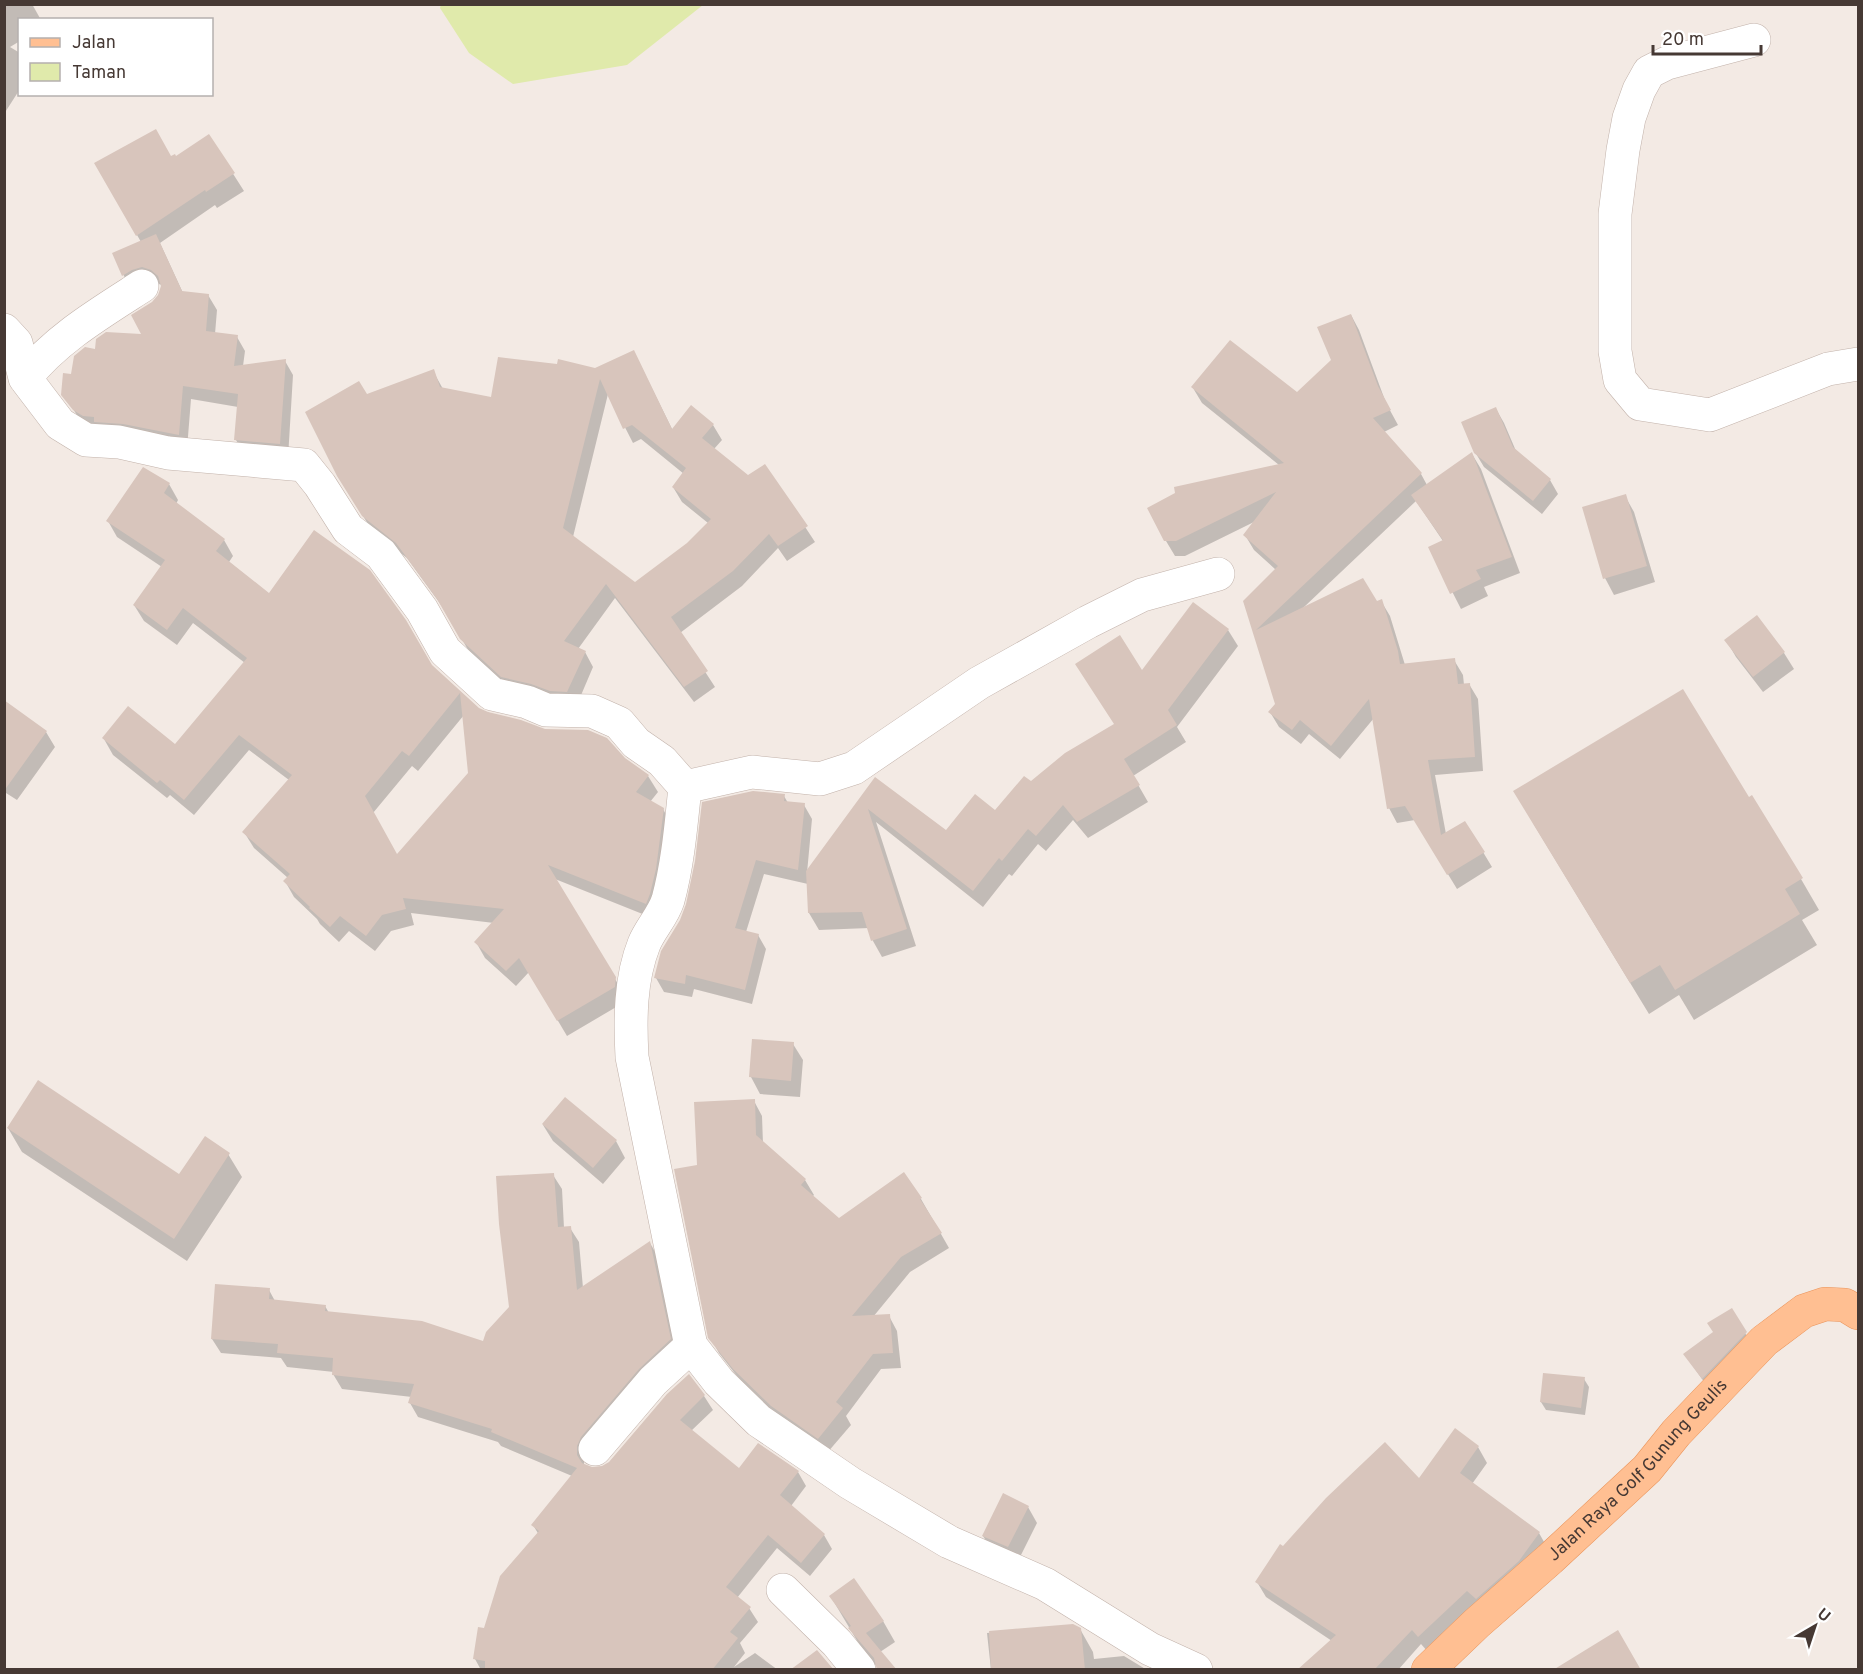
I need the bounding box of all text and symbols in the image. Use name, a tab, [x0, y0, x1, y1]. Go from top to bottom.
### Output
legend	[18, 18, 213, 96]
scale bar	[1653, 18, 1761, 56]
text: 20 m	[1662, 29, 1704, 52]
text: Jalan	[72, 32, 116, 55]
text: Taman	[72, 62, 126, 85]
street label: Jalan Raya Golf Gunung Geulis	[1543, 1374, 1733, 1567]
north arrow	[1785, 1596, 1845, 1656]
text: U	[1812, 1605, 1834, 1627]

